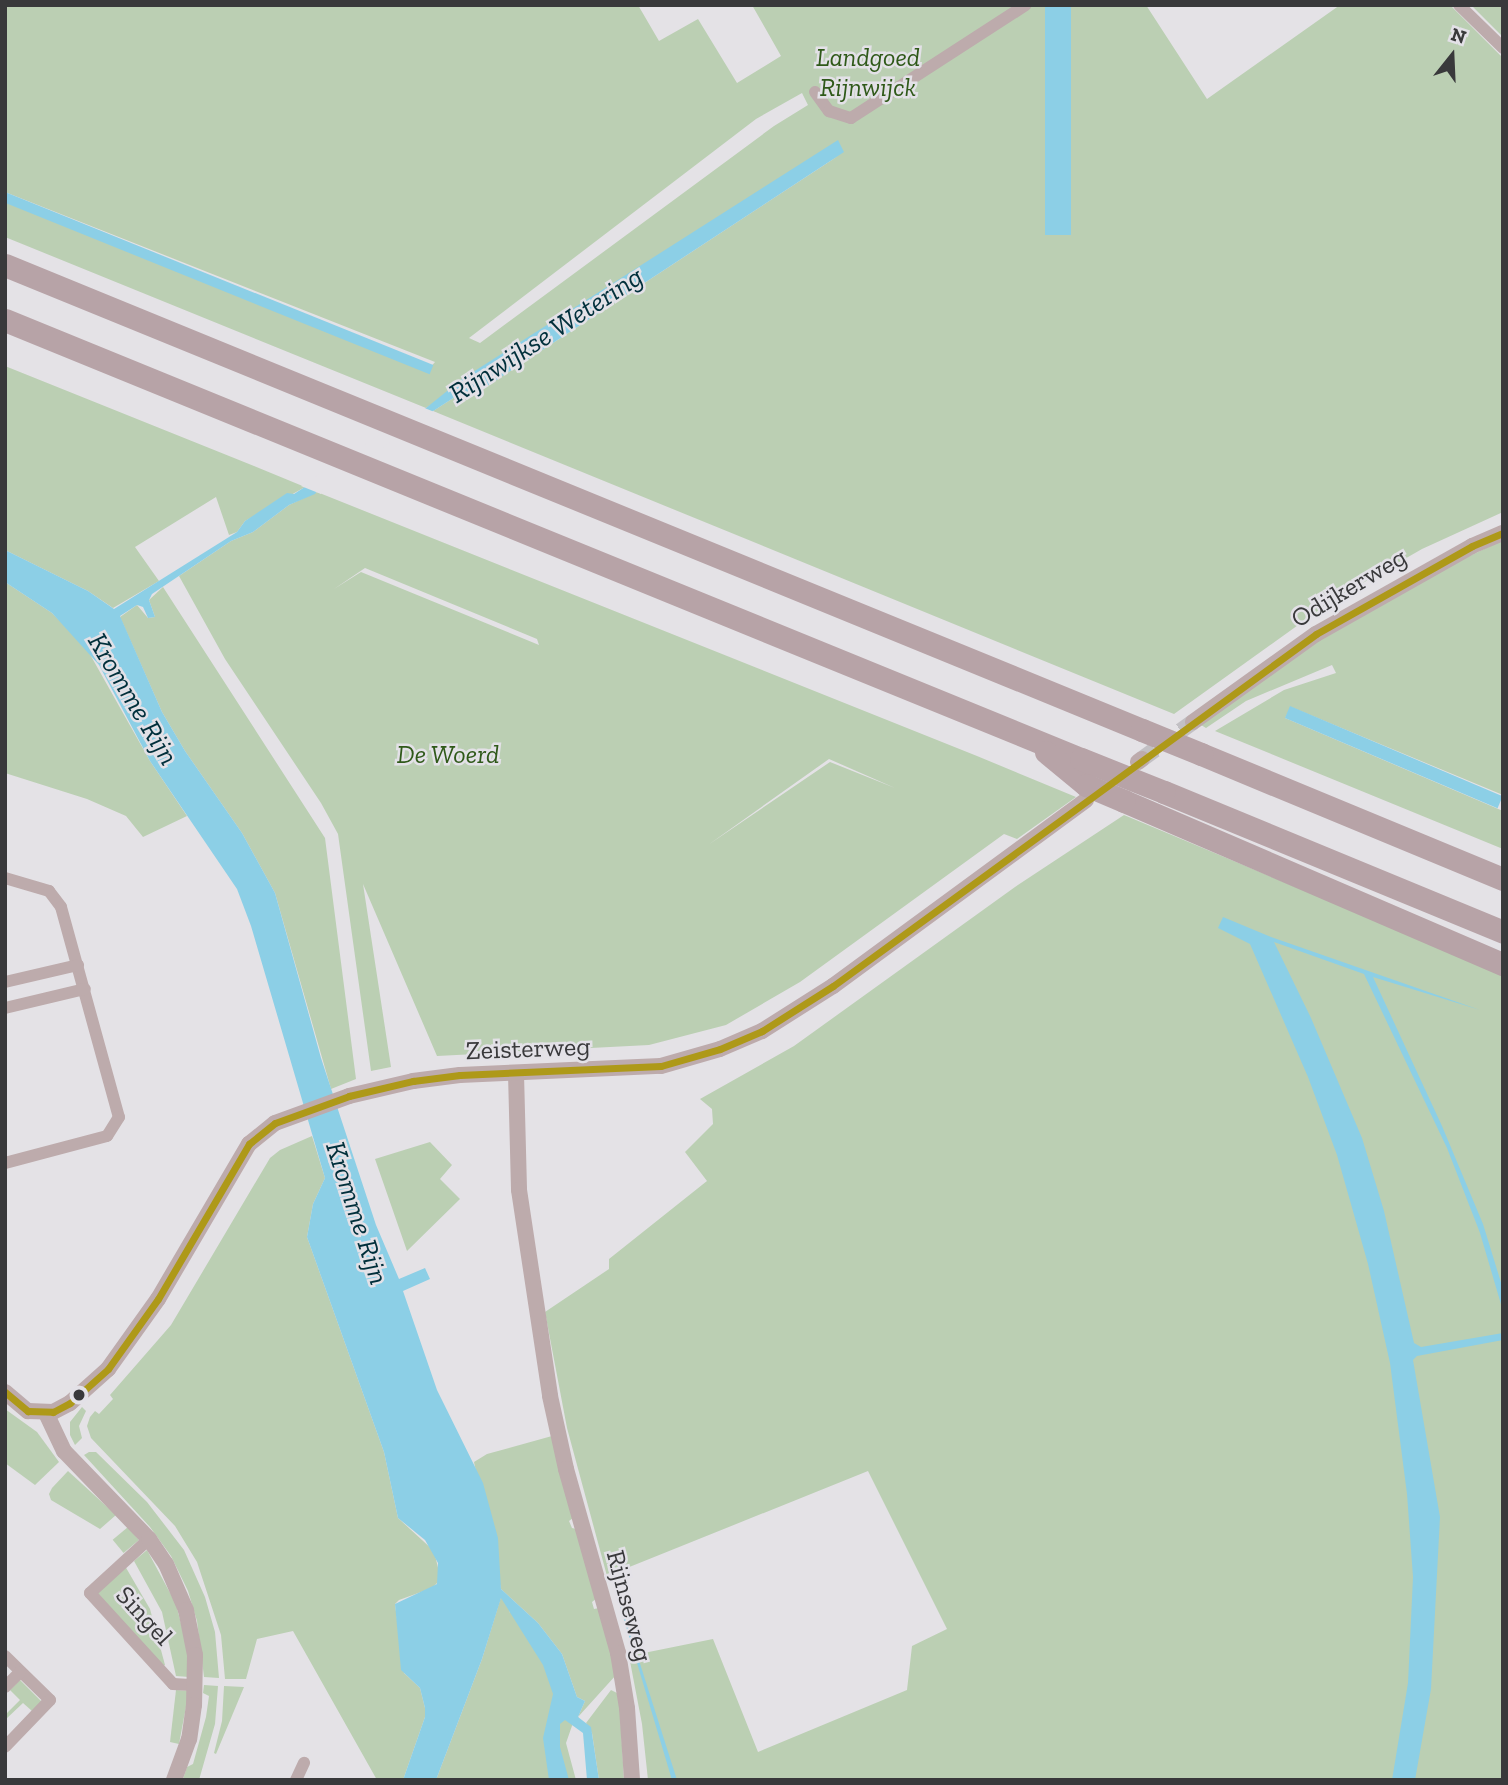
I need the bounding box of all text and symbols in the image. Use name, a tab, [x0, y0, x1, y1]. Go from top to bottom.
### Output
north arrow	[1417, 21, 1487, 91]
text: N	[1448, 22, 1469, 49]
park label: Landgoed Rijnwijck	[816, 42, 920, 104]
water label: Rijnwijkse Wetering	[442, 259, 650, 411]
street label: Odijkerweg	[1286, 541, 1412, 635]
water label: Kromme Rijn	[80, 627, 186, 771]
park label: De Woerd	[396, 739, 500, 771]
street label: Zeisterweg	[465, 1031, 591, 1067]
water label: Kromme Rijn	[318, 1137, 396, 1289]
unlabelled marker	[72, 1388, 86, 1402]
street label: Rijnseweg	[599, 1547, 659, 1665]
street label: Singel	[109, 1580, 179, 1652]

